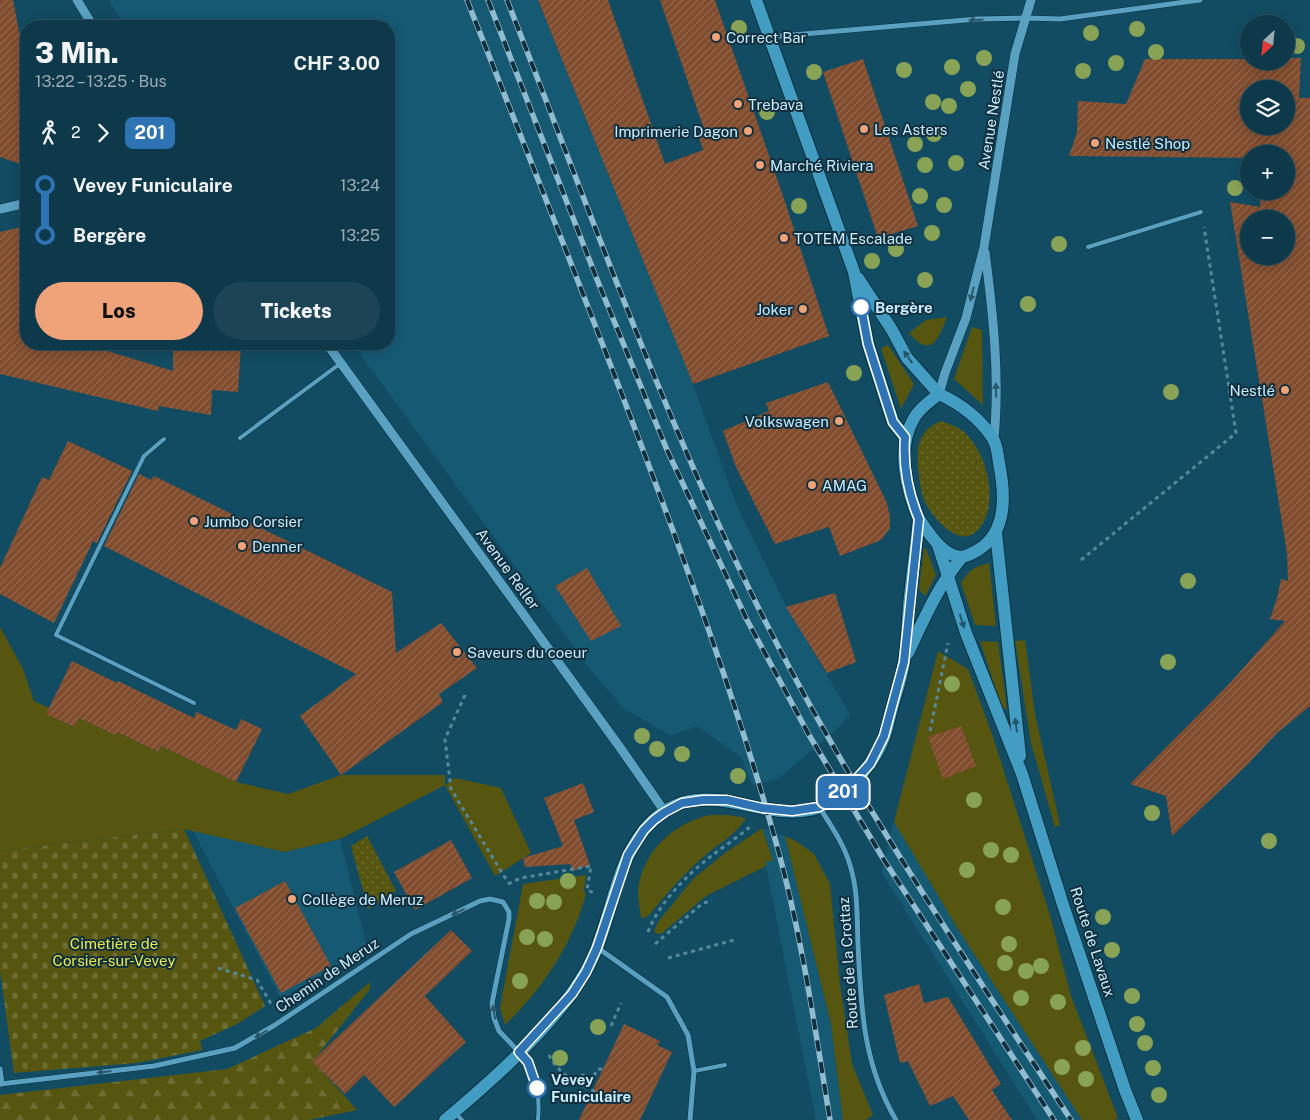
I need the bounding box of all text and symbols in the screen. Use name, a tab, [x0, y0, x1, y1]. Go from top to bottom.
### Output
north arrow	[1240, 15, 1295, 70]
map controls	[1240, 15, 1295, 265]
one-way arrow	[968, 16, 984, 24]
place label: Correct Bar	[726, 29, 807, 46]
marker: Correct Bar	[710, 31, 722, 43]
text: 3 Min.	[35, 36, 119, 69]
text: CHF 3.00	[294, 52, 380, 74]
street label: Avenue Nestlé	[975, 69, 1007, 171]
text: 13:22 – 13:25 · Bus	[35, 72, 167, 91]
button: layers	[1240, 80, 1295, 135]
place label: Trebava	[748, 96, 803, 113]
marker: Trebava	[732, 98, 744, 110]
icon: walk	[35, 119, 63, 147]
icon: forward	[89, 119, 117, 147]
place label: Les Asters	[874, 121, 947, 138]
text: 201	[135, 122, 165, 143]
text: 2	[71, 123, 81, 142]
place label: Imprimerie Dagon	[614, 123, 738, 140]
marker: Les Asters	[858, 123, 870, 135]
marker: Imprimerie Dagon	[742, 125, 754, 137]
place label: Nestlé Shop	[1105, 135, 1190, 152]
marker: Nestlé Shop	[1089, 137, 1101, 149]
button: +	[1240, 145, 1295, 200]
place label: Marché Riviera	[770, 157, 873, 174]
marker: Marché Riviera	[754, 159, 766, 171]
text: Vevey Funiculaire	[73, 174, 233, 196]
text: 13:24	[340, 176, 380, 195]
button: −	[1240, 210, 1295, 265]
text: Bergère	[73, 224, 146, 246]
text: 13:25	[340, 226, 380, 245]
place label: TOTEM Escalade	[794, 230, 913, 247]
marker: TOTEM Escalade	[778, 232, 790, 244]
button: Los	[35, 282, 203, 340]
button: Tickets	[213, 282, 380, 340]
one-way arrow	[968, 287, 976, 302]
marker: Bergère	[851, 297, 871, 317]
place label: Bergère	[875, 299, 933, 316]
place label: Joker	[756, 301, 793, 318]
marker: Joker	[797, 303, 809, 315]
one-way arrow	[903, 350, 913, 364]
one-way arrow	[992, 382, 1000, 398]
place label: Nestlé	[1229, 382, 1275, 399]
marker: Nestlé	[1279, 384, 1291, 396]
place label: Volkswagen	[745, 413, 829, 430]
marker: Volkswagen	[833, 415, 845, 427]
place label: AMAG	[822, 477, 867, 494]
marker: AMAG	[806, 479, 818, 491]
place label: Jumbo Corsier	[204, 513, 303, 530]
marker: Jumbo Corsier	[188, 515, 200, 527]
street label: Avenue Reller	[473, 525, 543, 613]
place label: Denner	[252, 538, 303, 555]
marker: Denner	[236, 540, 248, 552]
one-way arrow	[959, 614, 967, 629]
place label: Saveurs du coeur	[467, 644, 588, 661]
marker: Saveurs du coeur	[451, 646, 463, 658]
one-way arrow	[1012, 717, 1020, 733]
line badge: 201	[814, 776, 872, 808]
text: 201	[828, 781, 858, 802]
street label: Route de Lavaux	[1067, 885, 1119, 999]
place label: Collège de Meruz	[302, 891, 423, 908]
marker: Collège de Meruz	[286, 893, 298, 905]
street label: Route de la Crottaz	[835, 896, 861, 1030]
one-way arrow	[451, 908, 465, 916]
street label: Chemin de Meruz	[272, 934, 382, 1016]
park label: Cimetière de Corsier-sur-Vevey	[53, 935, 175, 969]
one-way arrow	[489, 1004, 497, 1020]
one-way arrow	[254, 1029, 267, 1038]
one-way arrow	[96, 1068, 112, 1076]
place label: Vevey Funiculaire	[551, 1071, 631, 1105]
marker: Vevey Funiculaire	[527, 1078, 547, 1098]

